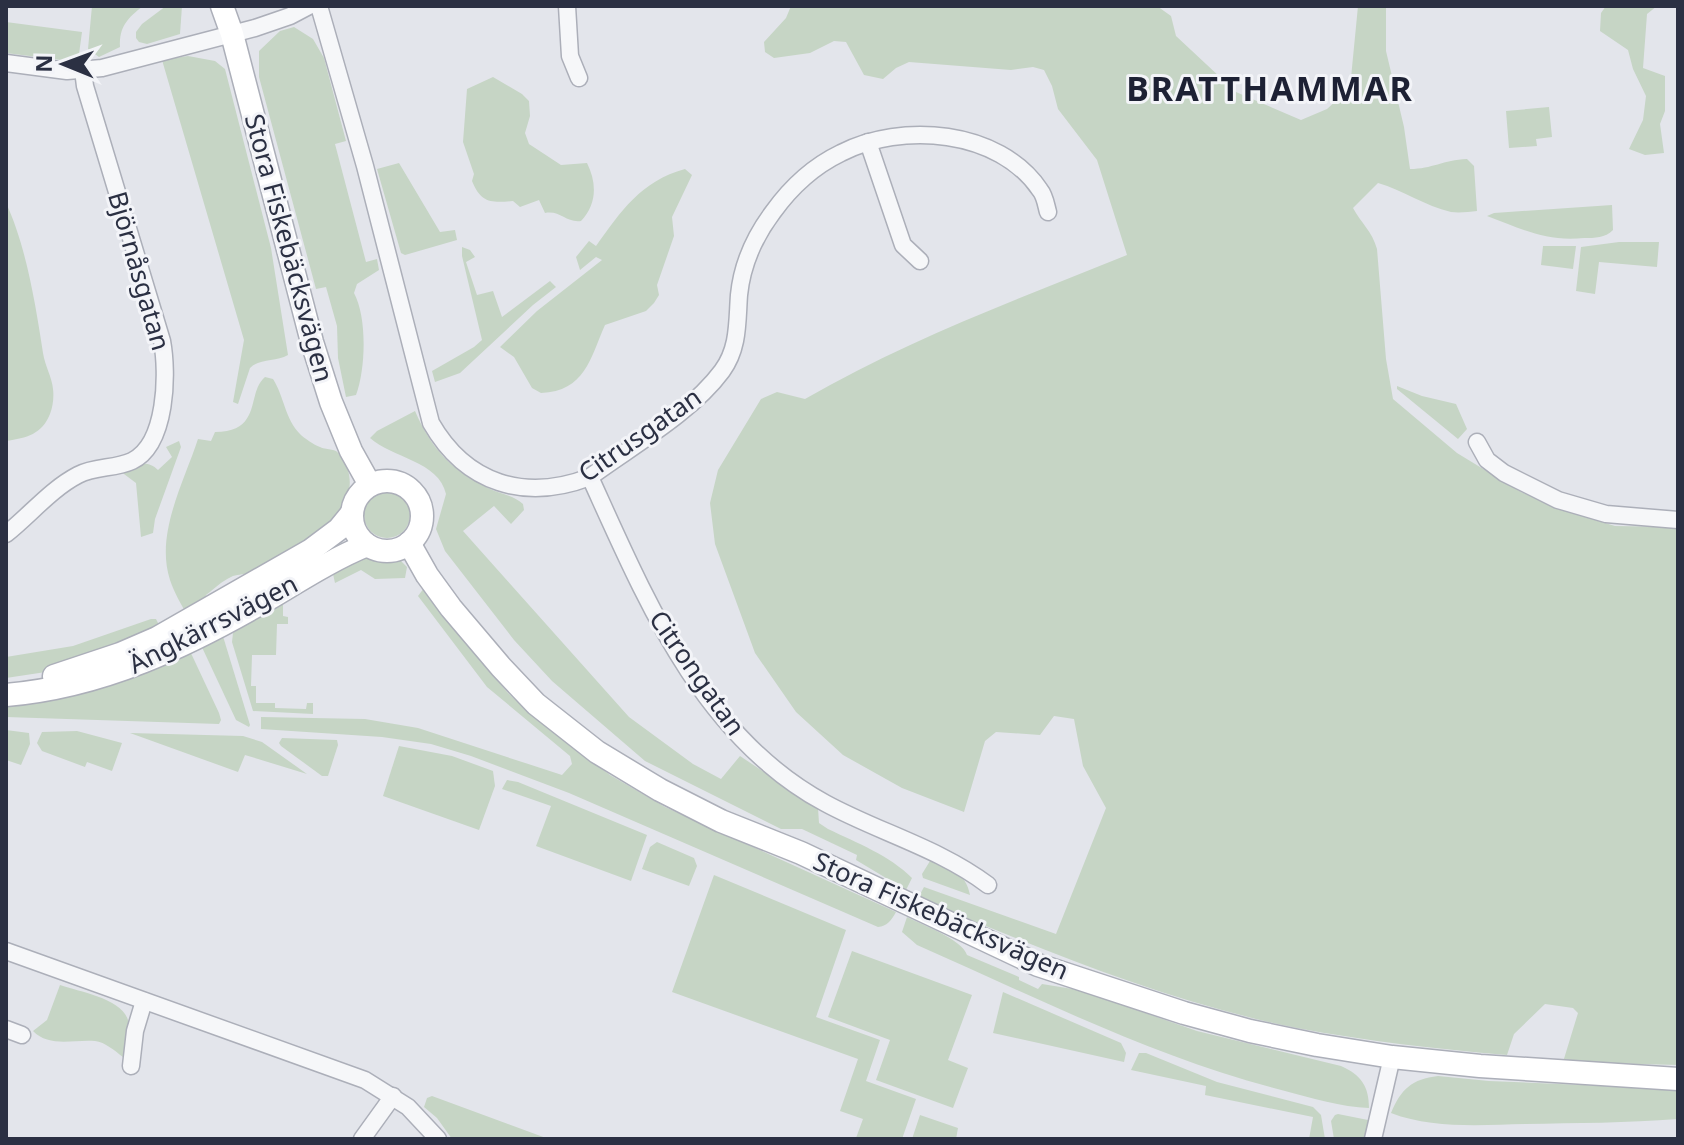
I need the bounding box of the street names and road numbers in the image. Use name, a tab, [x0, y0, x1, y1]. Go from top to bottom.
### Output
street label: Stora Fiskebäcksvägen	[237, 110, 343, 386]
street label: Björnåsgatan	[100, 187, 180, 354]
street label: Citrusgatan	[571, 379, 708, 490]
street label: Ängkärrsvägen	[122, 565, 303, 681]
street label: Citrongatan	[641, 603, 754, 742]
street label: Stora Fiskebäcksvägen	[808, 842, 1075, 988]

